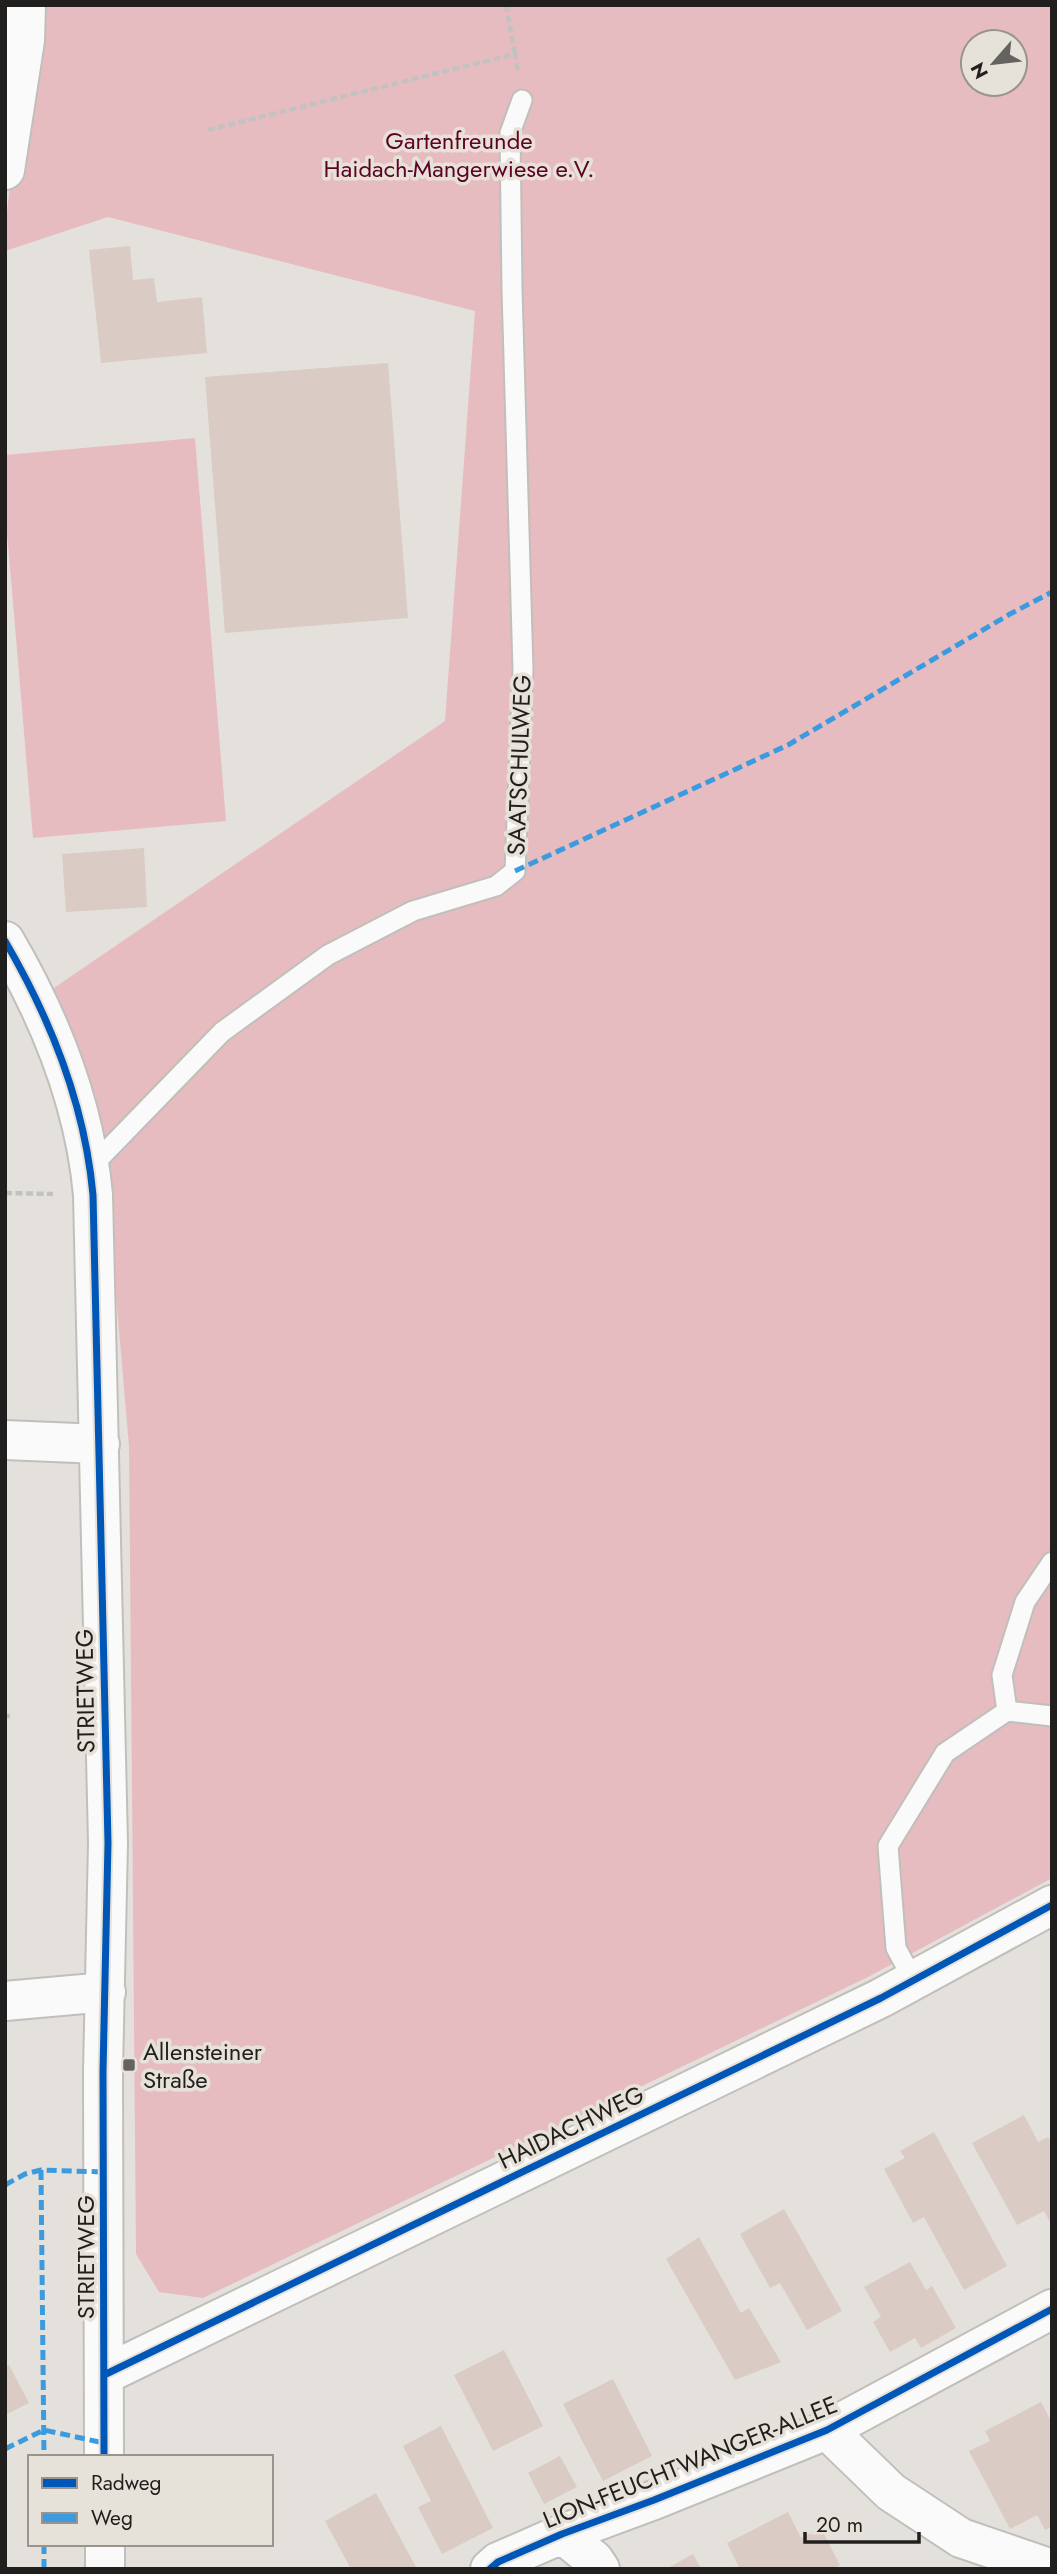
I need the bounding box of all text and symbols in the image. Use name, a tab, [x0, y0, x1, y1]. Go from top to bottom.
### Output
north arrow	[959, 28, 1029, 98]
text: N	[964, 58, 995, 84]
park label: Gartenfreunde Haidach-Mangerwiese e.V.	[323, 123, 595, 186]
street label: SAATSCHULWEG	[498, 674, 540, 856]
street label: STRIETWEG	[66, 1629, 104, 1753]
place label: Allensteiner Straße	[143, 2034, 263, 2097]
marker: Allensteiner Straße	[121, 2057, 137, 2073]
street label: HAIDACHWEG	[492, 2076, 650, 2178]
street label: STRIETWEG	[68, 2195, 103, 2319]
street label: LION-FEUCHTWANGER-ALLEE	[537, 2387, 843, 2537]
legend	[28, 2455, 273, 2546]
text: Radweg	[91, 2468, 162, 2498]
scale bar	[805, 2500, 919, 2544]
text: Weg	[91, 2503, 133, 2533]
text: 20 m	[816, 2510, 863, 2540]

